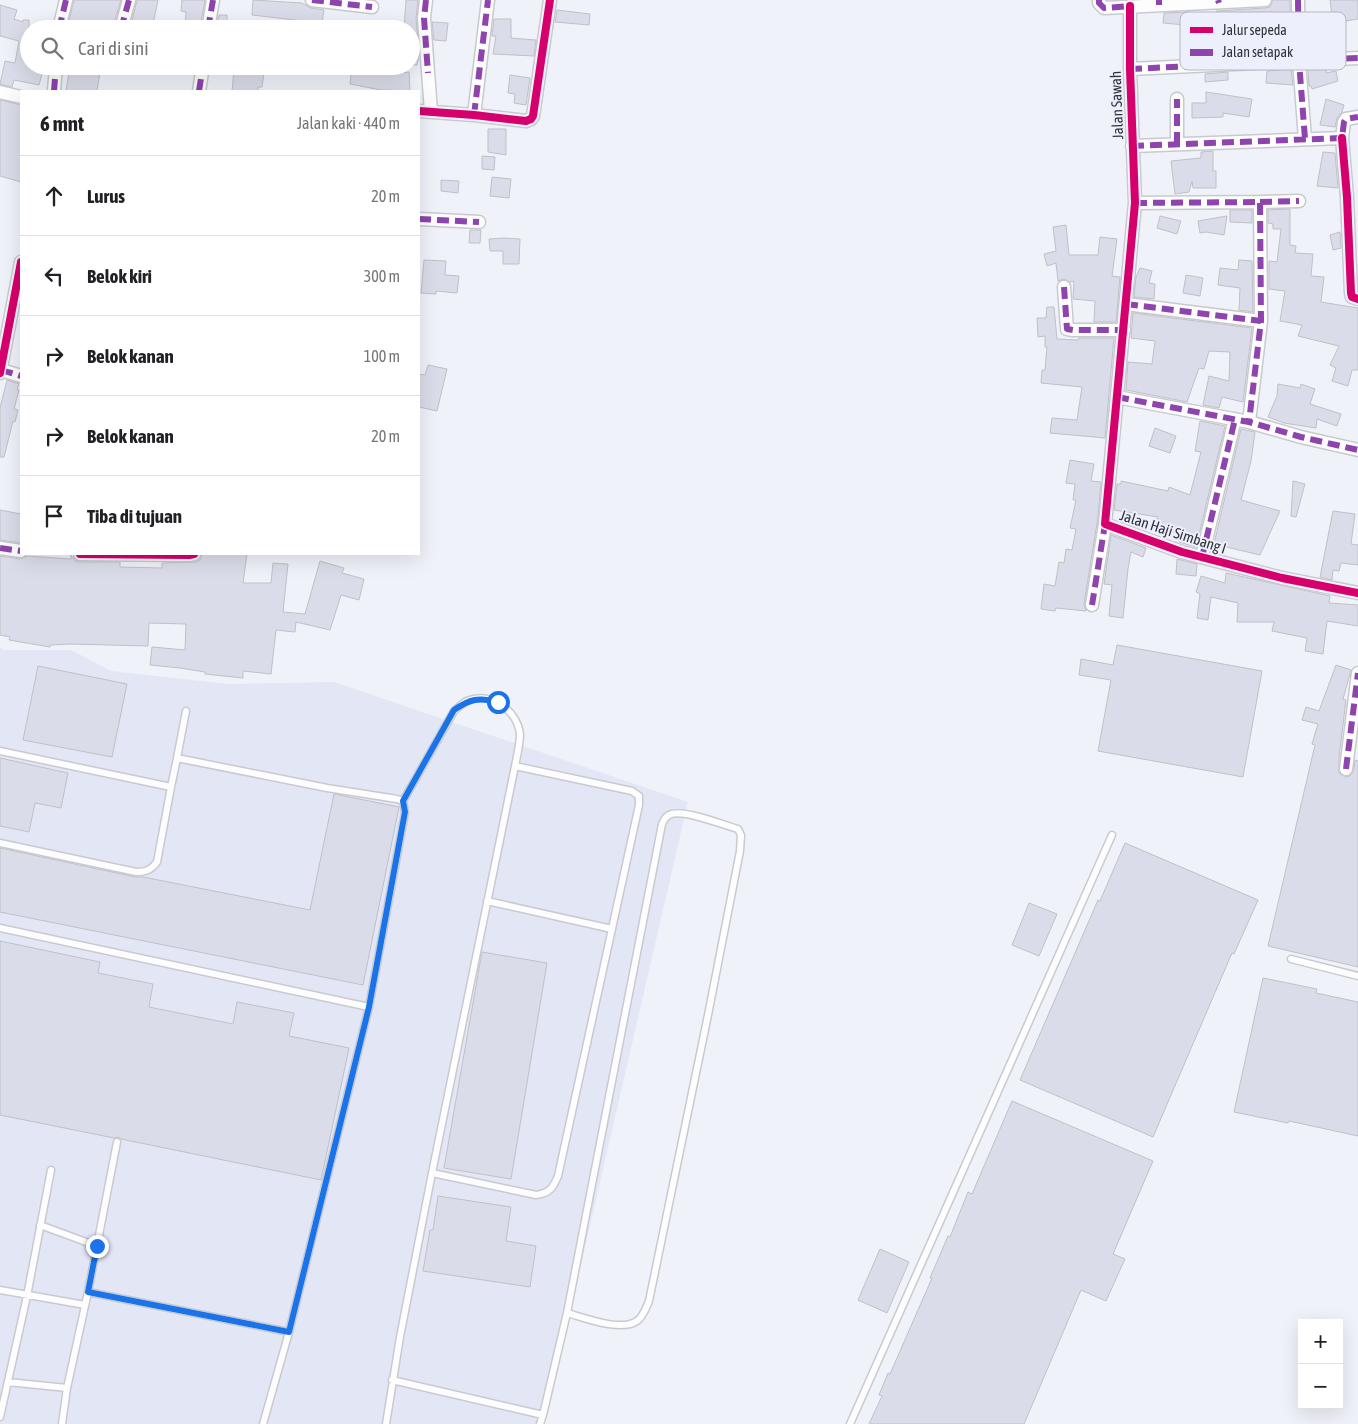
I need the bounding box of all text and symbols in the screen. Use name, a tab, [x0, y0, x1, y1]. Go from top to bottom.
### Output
legend	[1180, 12, 1346, 70]
search box	[20, 20, 420, 75]
text: Jalur sepeda	[1222, 22, 1287, 38]
icon: search	[38, 34, 66, 62]
text: Cari di sini	[78, 37, 149, 59]
text: Jalan setapak	[1222, 44, 1293, 60]
street label: Jalan Sawah	[1107, 71, 1126, 139]
text: 6 mnt	[40, 111, 84, 135]
text: Jalan kaki · 440 m	[297, 114, 400, 132]
icon: ahead	[40, 182, 68, 210]
text: Lurus	[87, 185, 125, 207]
text: 20 m	[371, 187, 400, 205]
icon: left	[40, 262, 68, 290]
text: Belok kiri	[87, 265, 152, 287]
text: 300 m	[364, 267, 400, 285]
icon: right	[40, 342, 68, 370]
text: Belok kanan	[87, 345, 174, 367]
text: 100 m	[364, 347, 400, 365]
icon: right	[40, 422, 68, 450]
text: Belok kanan	[87, 425, 174, 447]
text: 20 m	[371, 427, 400, 445]
icon: arrive	[40, 502, 68, 530]
text: Tiba di tujuan	[87, 505, 182, 527]
street label: Jalan Haji Simbang I	[1118, 506, 1229, 557]
route start	[487, 691, 510, 714]
route end	[86, 1235, 109, 1258]
map controls	[1298, 1319, 1343, 1409]
button: +	[1298, 1319, 1343, 1364]
button: −	[1298, 1364, 1343, 1409]

